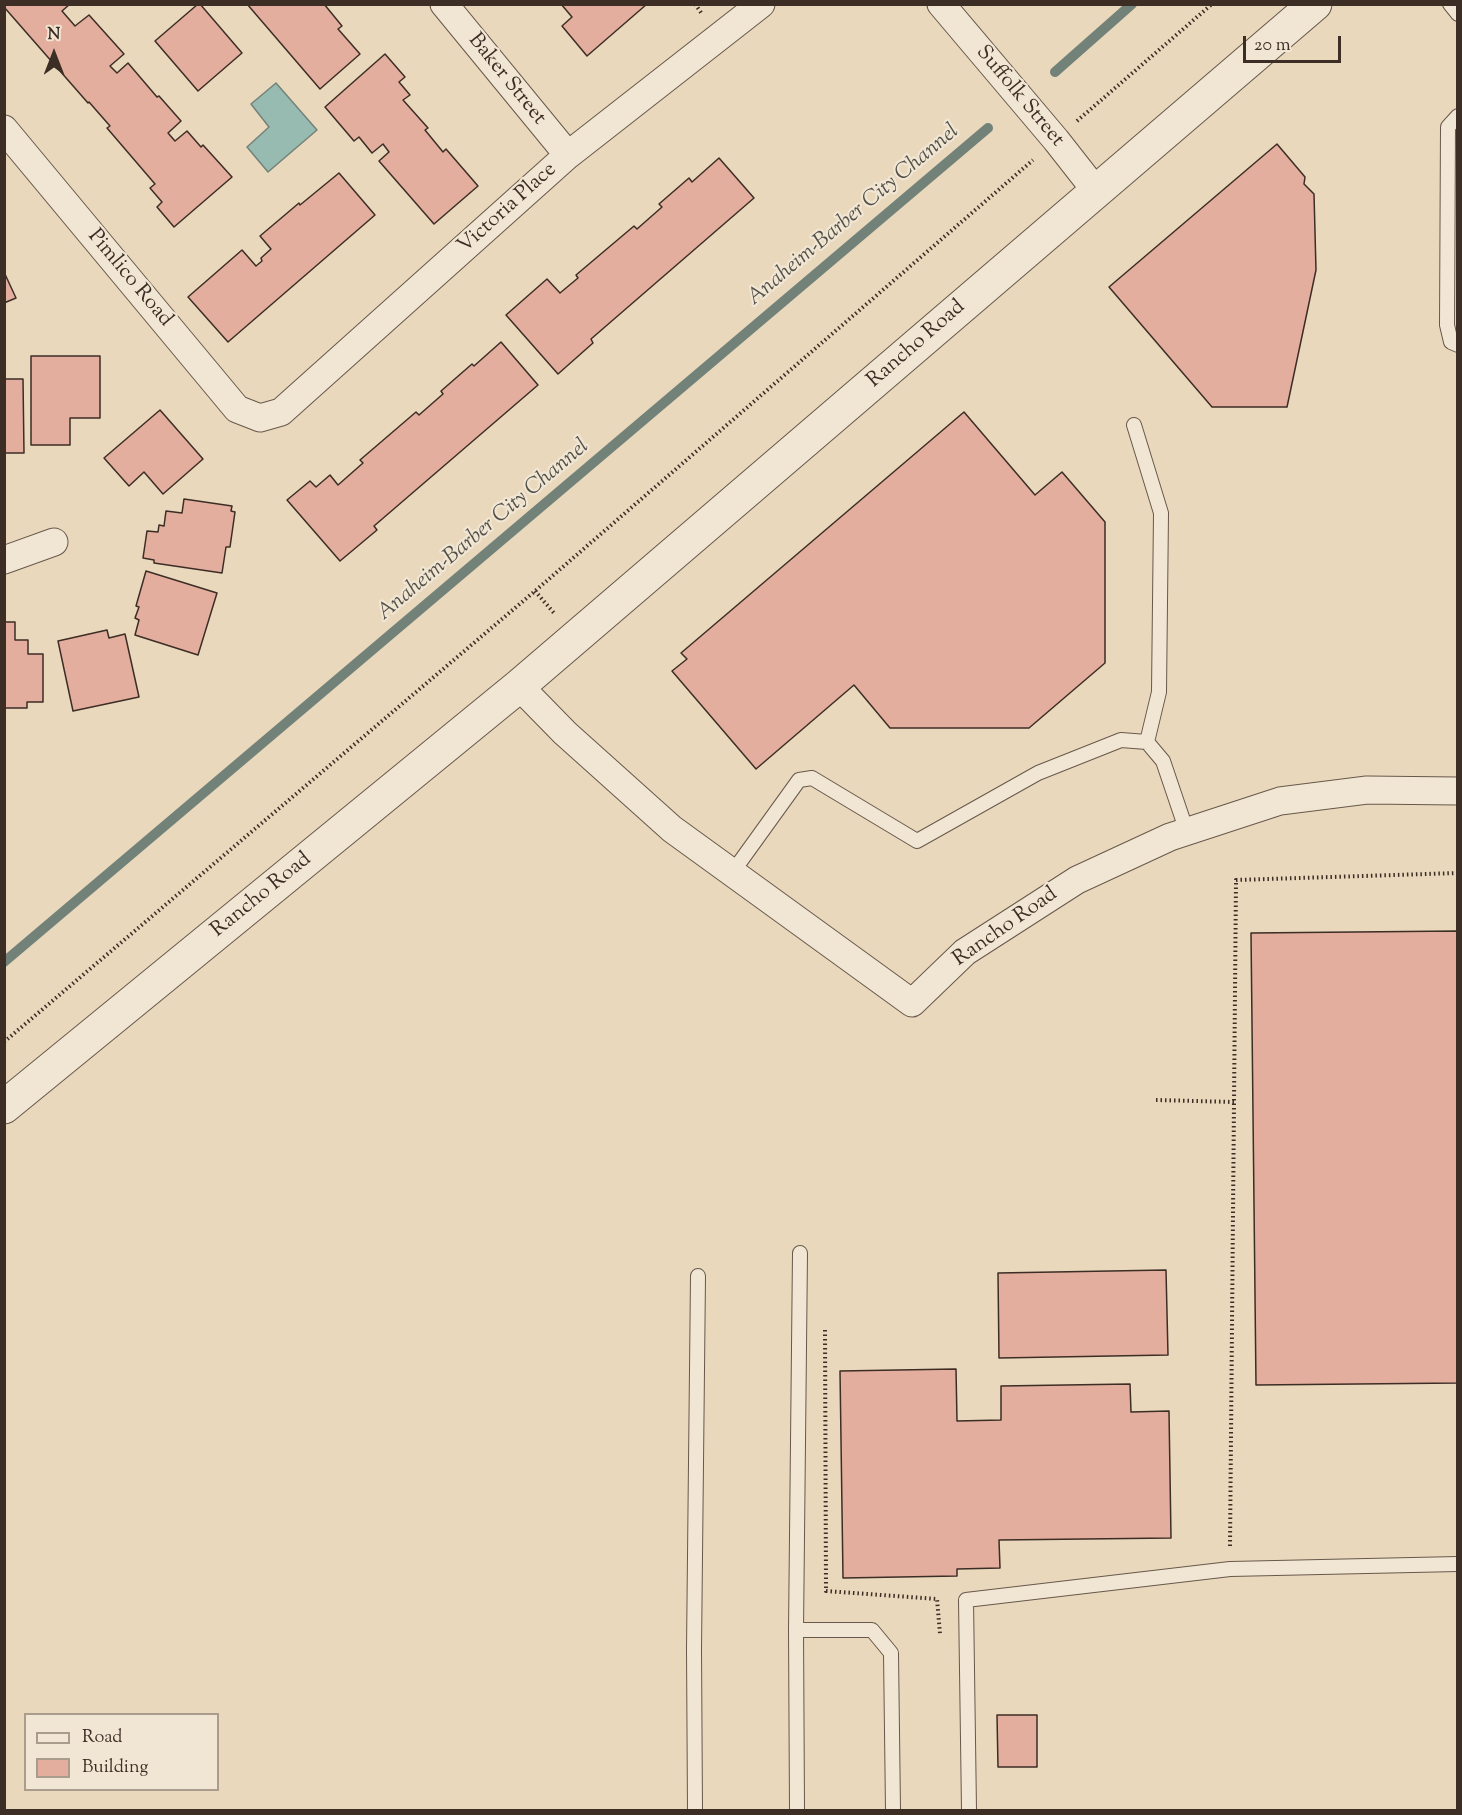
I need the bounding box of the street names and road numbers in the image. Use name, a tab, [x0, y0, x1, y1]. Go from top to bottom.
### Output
street label: Baker Street	[461, 29, 551, 131]
street label: Suffolk Street	[969, 41, 1069, 153]
street label: Victoria Place	[453, 158, 563, 260]
street label: Pimlico Road	[81, 225, 177, 333]
street label: Rancho Road	[863, 296, 971, 394]
street label: Rancho Road	[207, 848, 317, 944]
street label: Rancho Road	[949, 883, 1063, 973]

